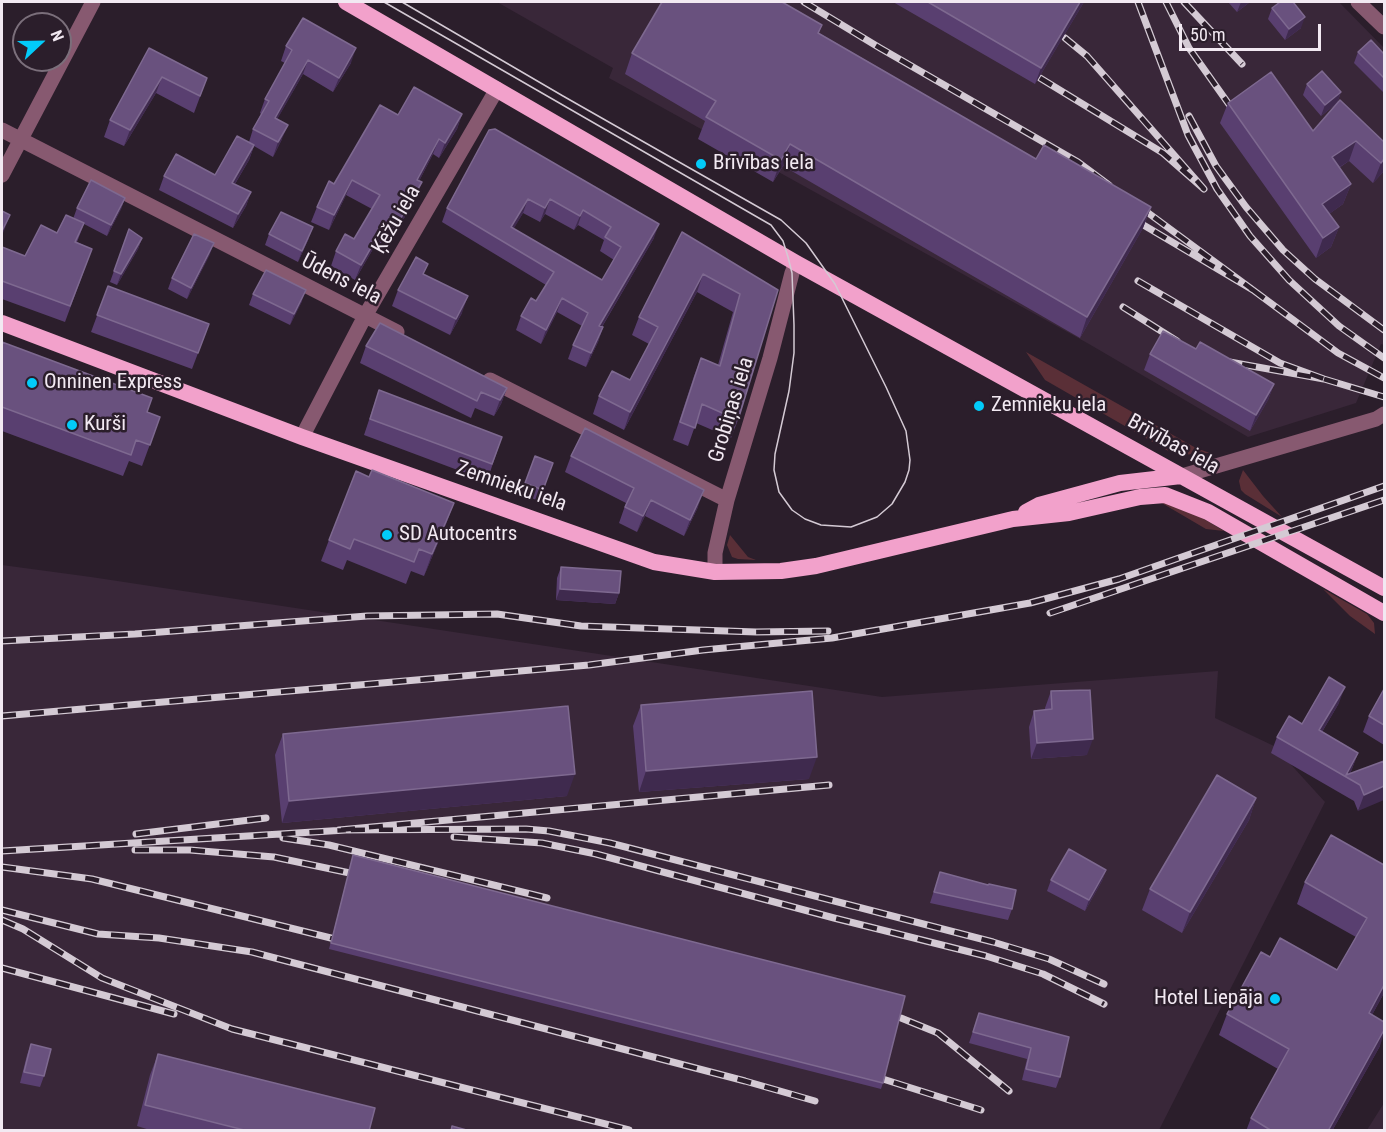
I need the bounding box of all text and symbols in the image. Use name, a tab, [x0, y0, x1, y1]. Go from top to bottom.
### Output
north arrow	[12, 12, 72, 72]
scale bar	[1182, 12, 1324, 50]
text: 50 m	[1190, 24, 1225, 45]
text: N	[47, 28, 68, 44]
place label: Brīvības iela	[713, 151, 814, 177]
marker: Brīvības iela	[694, 157, 708, 171]
street label: Ķēžu iela	[367, 181, 427, 259]
street label: Ūdens iela	[297, 249, 385, 311]
street label: Grobiņas iela	[704, 354, 760, 466]
place label: Onninen Express	[44, 370, 182, 396]
marker: Onninen Express	[25, 376, 39, 390]
place label: Zemnieku iela	[991, 393, 1106, 419]
marker: Zemnieku iela	[972, 399, 986, 413]
street label: Brīvības iela	[1123, 409, 1223, 481]
place label: Kurši	[84, 412, 126, 438]
marker: Kurši	[65, 418, 79, 432]
street label: Zemnieku iela	[452, 456, 570, 518]
place label: SD Autocentrs	[399, 522, 517, 548]
marker: SD Autocentrs	[380, 528, 394, 542]
place label: Hotel Liepāja	[1154, 986, 1263, 1012]
marker: Hotel Liepāja	[1268, 992, 1282, 1006]

